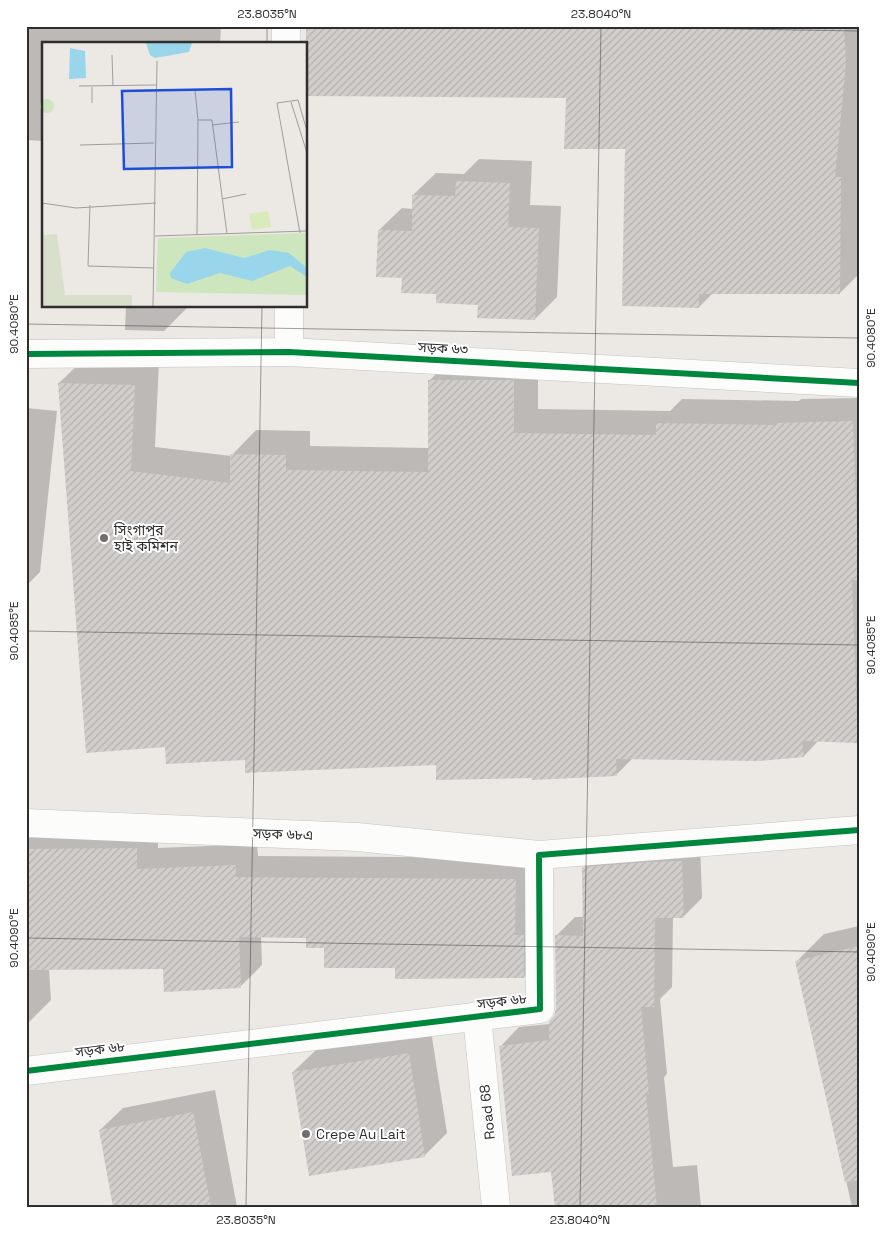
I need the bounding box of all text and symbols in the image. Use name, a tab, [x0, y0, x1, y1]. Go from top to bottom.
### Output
text: 23.8035°N	[237, 6, 297, 22]
text: 23.8040°N	[571, 6, 631, 22]
inset map	[42, 42, 308, 308]
text: 90.4080°E	[6, 294, 22, 354]
text: 90.4080°E	[863, 308, 879, 368]
street label: সড়ক ৬৩	[416, 338, 469, 358]
place label: সিংগাপুর হাই কমিশন	[113, 521, 178, 555]
marker: সিংগাপুর হাই কমিশন	[98, 532, 110, 544]
text: 90.4085°E	[6, 601, 22, 661]
text: 90.4085°E	[863, 615, 879, 675]
street label: সড়ক ৬৮এ	[252, 824, 313, 844]
text: 90.4090°E	[6, 908, 22, 968]
text: 90.4090°E	[863, 922, 879, 982]
street label: সড়ক ৬৮	[475, 989, 528, 1013]
street label: সড়ক ৬৮	[73, 1037, 126, 1061]
street label: Road 68	[475, 1083, 499, 1140]
place label: Crepe Au Lait	[316, 1125, 406, 1143]
marker: Crepe Au Lait	[300, 1128, 312, 1140]
text: 23.8035°N	[216, 1212, 276, 1228]
text: 23.8040°N	[550, 1212, 610, 1228]

